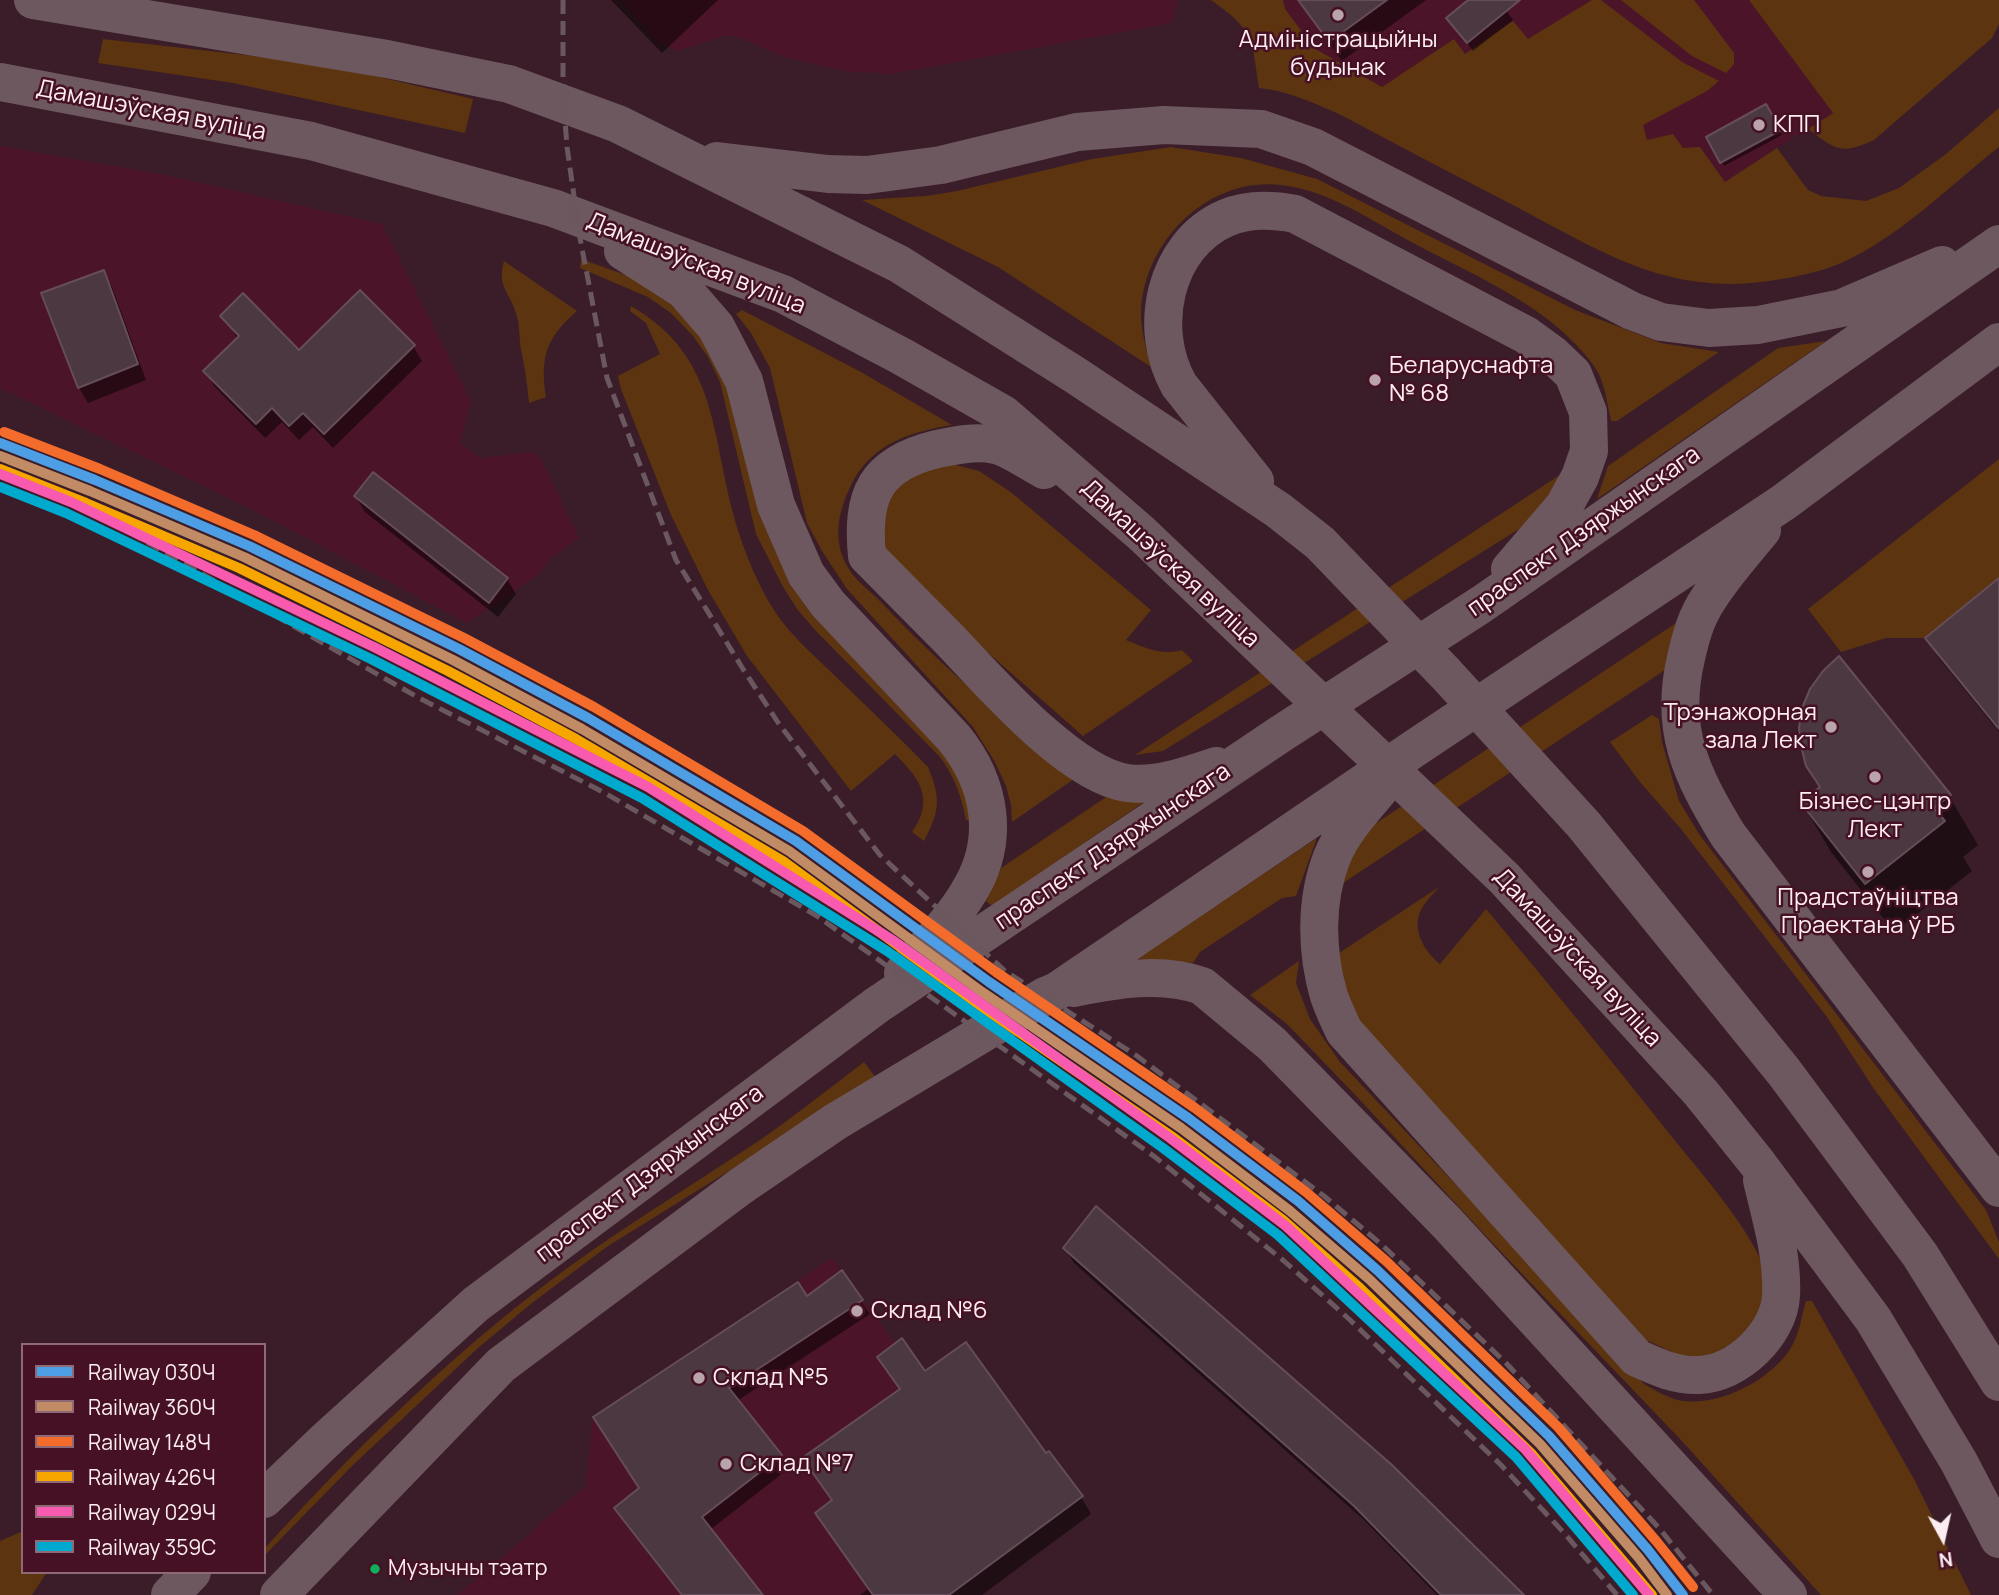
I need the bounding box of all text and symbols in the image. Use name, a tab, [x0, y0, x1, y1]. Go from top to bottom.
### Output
marker: Адміністрацыйны будынак	[1330, 7, 1346, 23]
place label: Адміністрацыйны будынак	[1238, 26, 1438, 82]
street label: Дамашэўская вуліца	[34, 75, 268, 147]
place label: КПП	[1773, 111, 1820, 139]
marker: КПП	[1751, 117, 1767, 133]
street label: Дамашэўская вуліца	[582, 207, 810, 321]
place label: Беларуснафта № 68	[1389, 352, 1553, 408]
marker: Беларуснафта № 68	[1367, 372, 1383, 388]
street label: праспект Дзяржынскага	[1462, 441, 1706, 623]
street label: Дамашэўская вуліца	[1075, 474, 1265, 654]
place label: Трэнажорная зала Лект	[1663, 699, 1817, 755]
marker: Трэнажорная зала Лект	[1823, 719, 1839, 735]
street label: праспект Дзяржынскага	[990, 757, 1236, 937]
marker: Бізнес-цэнтр Лект	[1867, 769, 1883, 785]
place label: Бізнес-цэнтр Лект	[1799, 788, 1951, 844]
street label: Дамашэўская вуліца	[1487, 863, 1667, 1053]
marker: Прадстаўніцтва Праектана ў РБ	[1860, 864, 1876, 880]
place label: Прадстаўніцтва Праектана ў РБ	[1777, 884, 1959, 940]
street label: праспект Дзяржынскага	[531, 1079, 769, 1269]
place label: Склад №6	[871, 1297, 988, 1325]
marker: Склад №6	[849, 1303, 865, 1319]
legend	[21, 1343, 266, 1574]
text: Railway 030Ч	[88, 1358, 215, 1386]
place label: Склад №5	[713, 1364, 829, 1392]
marker: Склад №5	[691, 1370, 707, 1386]
text: Railway 360Ч	[88, 1393, 216, 1421]
text: Railway 148Ч	[88, 1428, 211, 1456]
place label: Склад №7	[740, 1450, 854, 1478]
marker: Склад №7	[718, 1456, 734, 1472]
text: Railway 426Ч	[88, 1463, 215, 1491]
text: Railway 029Ч	[88, 1498, 216, 1526]
north arrow	[1908, 1504, 1978, 1574]
text: Railway 359С	[88, 1533, 216, 1561]
text: N	[1937, 1546, 1954, 1574]
place label: Музычны тэатр	[388, 1556, 548, 1582]
marker: Музычны тэатр	[368, 1562, 382, 1576]

